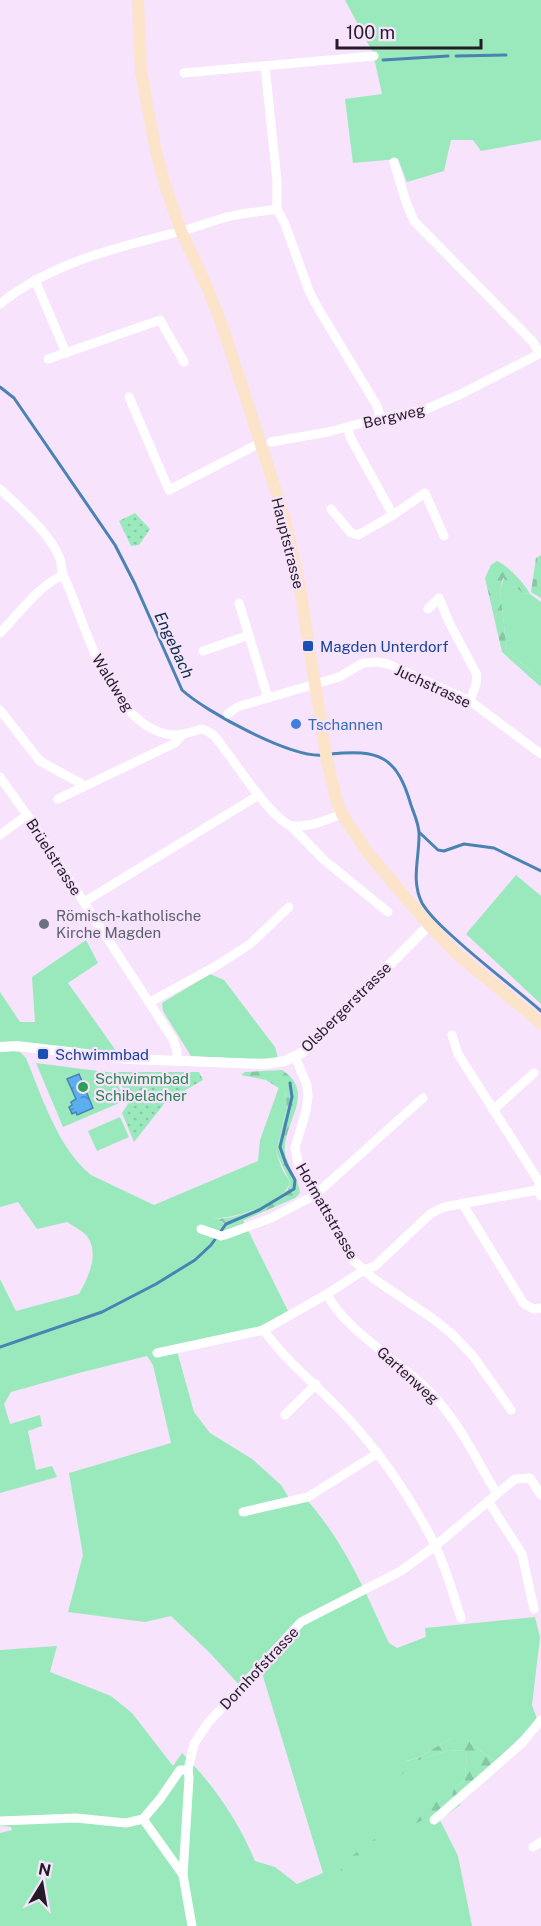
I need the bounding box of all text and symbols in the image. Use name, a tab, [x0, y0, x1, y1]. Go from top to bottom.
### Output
scale bar	[337, 12, 481, 50]
text: 100 m	[346, 22, 395, 43]
street label: Bergweg	[361, 401, 427, 431]
street label: Hauptstrasse	[268, 496, 308, 590]
water label: Engebach	[150, 609, 198, 681]
place label: Magden Unterdorf	[320, 638, 448, 655]
marker: Magden Unterdorf	[301, 639, 315, 653]
street label: Waldweg	[89, 651, 137, 715]
street label: Juchstrasse	[392, 661, 474, 711]
place label: Tschannen	[308, 716, 383, 733]
marker: Tschannen	[289, 717, 303, 731]
street label: Brüelstrasse	[23, 815, 85, 899]
place label: Römisch-katholische Kirche Magden	[56, 907, 201, 941]
marker: Römisch-katholische Kirche Magden	[37, 917, 51, 931]
street label: Olsbergerstrasse	[298, 959, 394, 1055]
place label: Schwimmbad	[55, 1046, 149, 1063]
marker: Schwimmbad	[36, 1047, 50, 1061]
place label: Schwimmbad Schibelacher	[95, 1070, 189, 1104]
marker: Schwimmbad Schibelacher	[76, 1080, 90, 1094]
street label: Hofmattstrasse	[293, 1160, 361, 1262]
street label: Gartenweg	[374, 1343, 442, 1407]
street label: Dornhofstrasse	[216, 1623, 302, 1713]
north arrow	[12, 1854, 72, 1914]
text: N	[37, 1859, 53, 1880]

